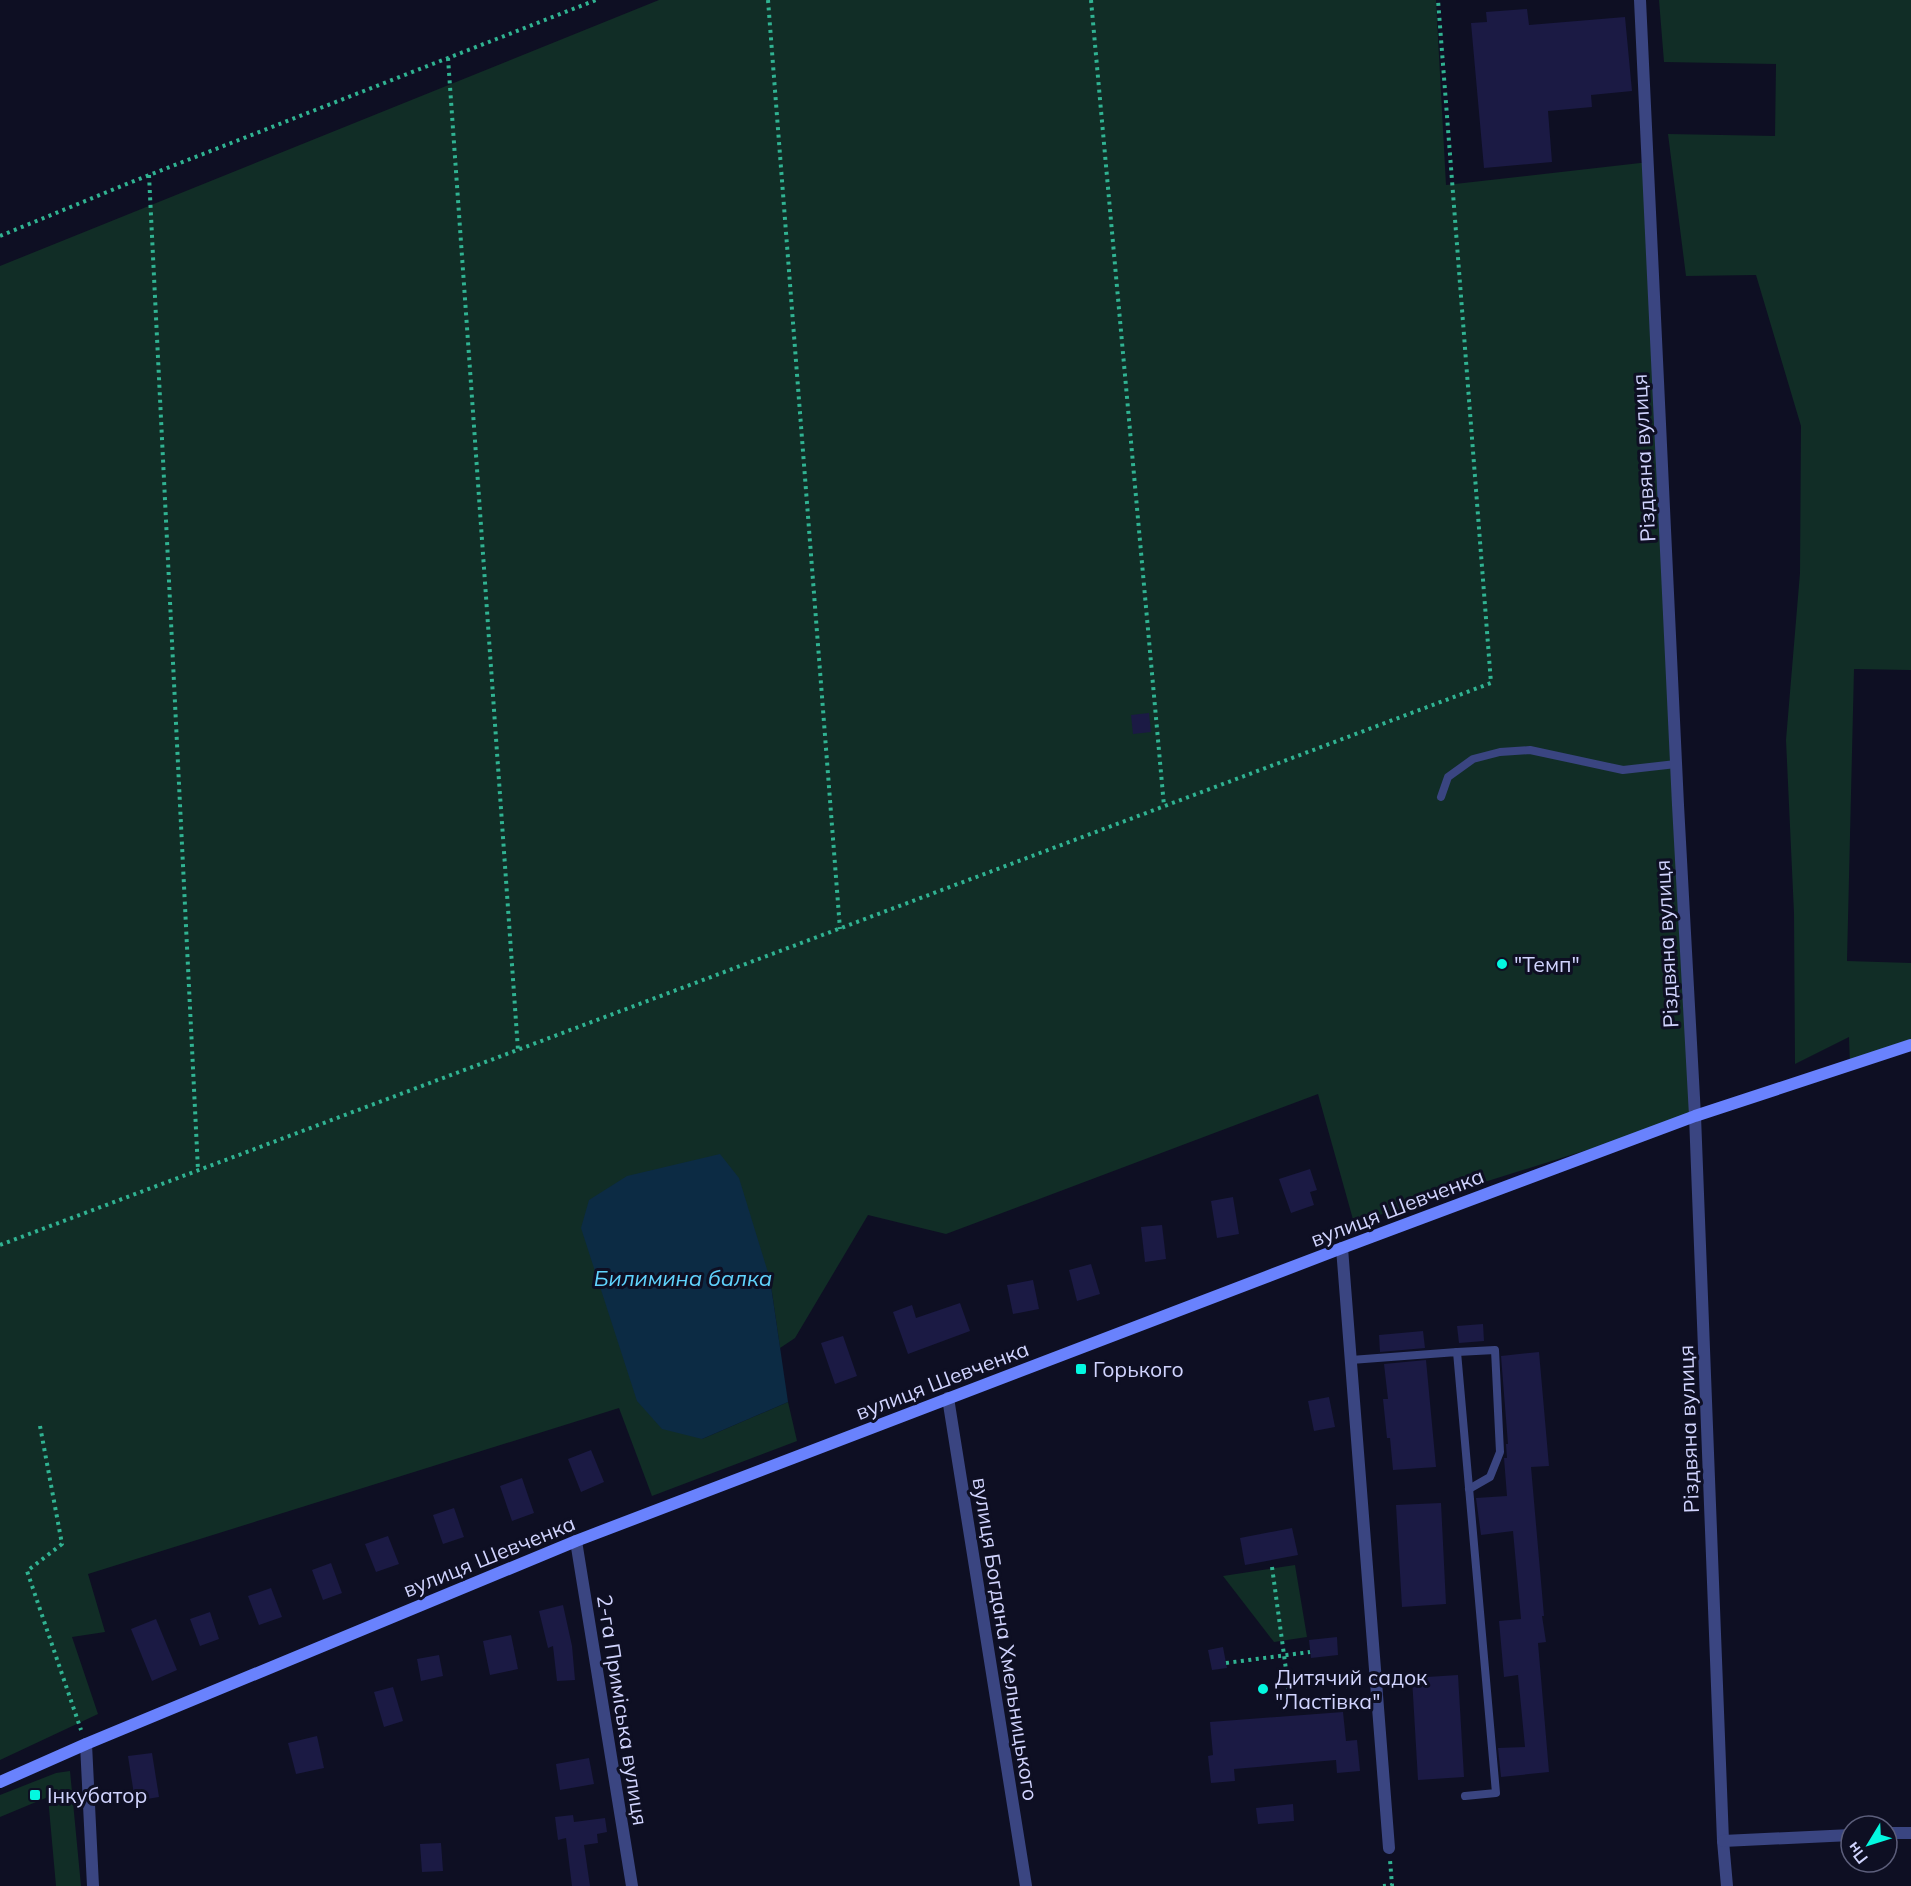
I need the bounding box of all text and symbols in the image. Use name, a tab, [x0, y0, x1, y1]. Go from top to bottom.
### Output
street label: Різдвяна вулиця	[1626, 373, 1660, 543]
street label: Різдвяна вулиця	[1649, 859, 1683, 1029]
place label: "Темп"	[1514, 951, 1580, 977]
marker: "Темп"	[1495, 957, 1509, 971]
street label: вулиця Шевченка	[1307, 1162, 1487, 1252]
water label: Билимина балка	[594, 1264, 772, 1292]
street label: вулиця Шевченка	[852, 1335, 1032, 1425]
street label: Різдвяна вулиця	[1672, 1344, 1704, 1514]
place label: Горького	[1093, 1356, 1184, 1382]
marker: Горького	[1074, 1362, 1088, 1376]
street label: вулиця Богдана Хмельницького	[968, 1475, 1044, 1803]
street label: вулиця Шевченка	[399, 1510, 579, 1602]
street label: 2-га Приміська вулиця	[592, 1593, 654, 1827]
place label: Дитячий садок "Ластівка"	[1275, 1664, 1428, 1714]
marker: Дитячий садок "Ластівка"	[1256, 1682, 1270, 1696]
place label: Інкубатор	[47, 1782, 147, 1808]
marker: Інкубатор	[28, 1788, 42, 1802]
north arrow	[1839, 1814, 1899, 1874]
text: Пн	[1842, 1838, 1872, 1868]

